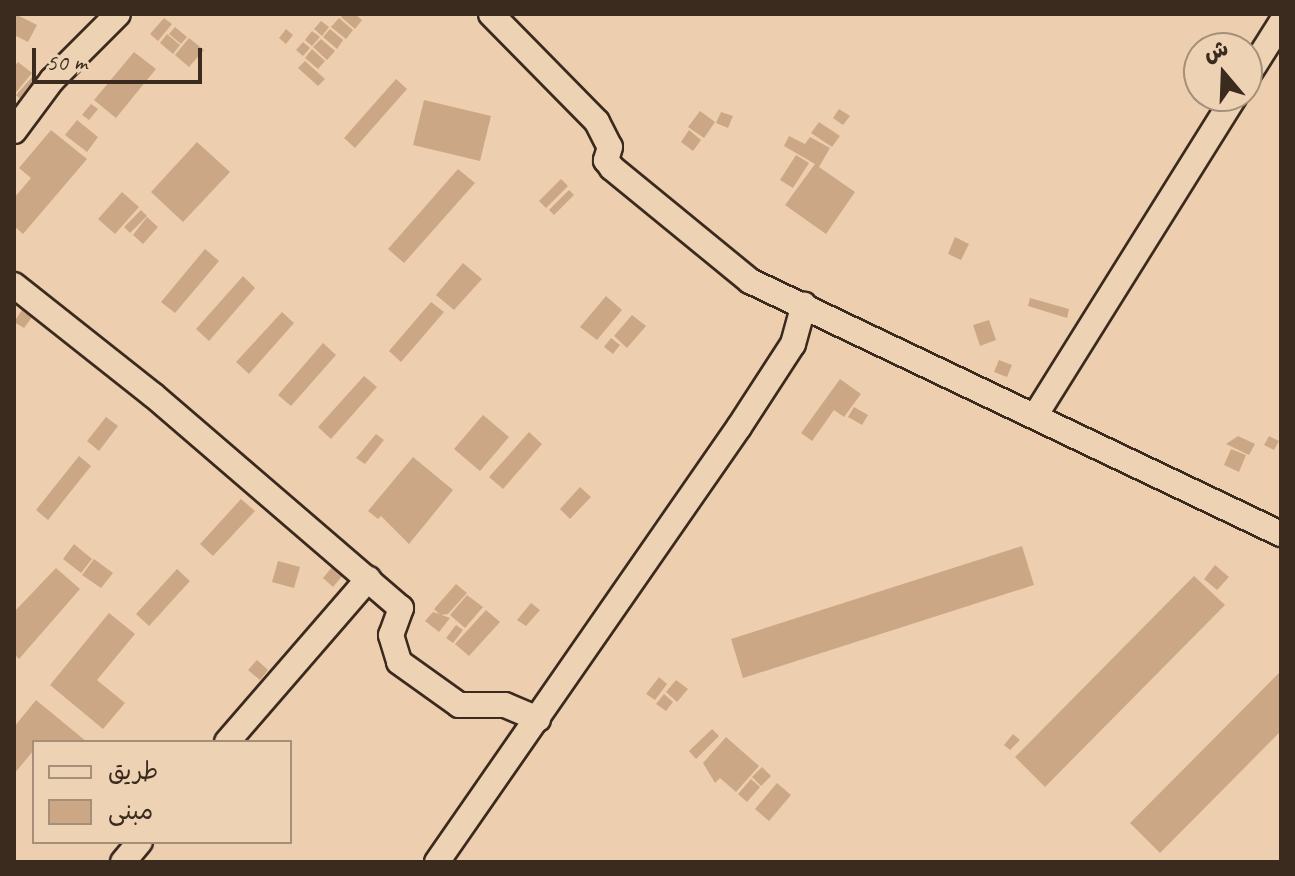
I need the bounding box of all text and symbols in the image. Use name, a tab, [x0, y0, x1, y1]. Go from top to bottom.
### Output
scale bar	[36, 32, 206, 82]
north arrow	[1183, 32, 1263, 112]
text: ش	[1200, 34, 1232, 68]
text: 50 m	[46, 47, 87, 77]
legend	[32, 740, 292, 844]
text: طريق	[108, 756, 158, 786]
text: مبنى	[108, 796, 153, 826]

